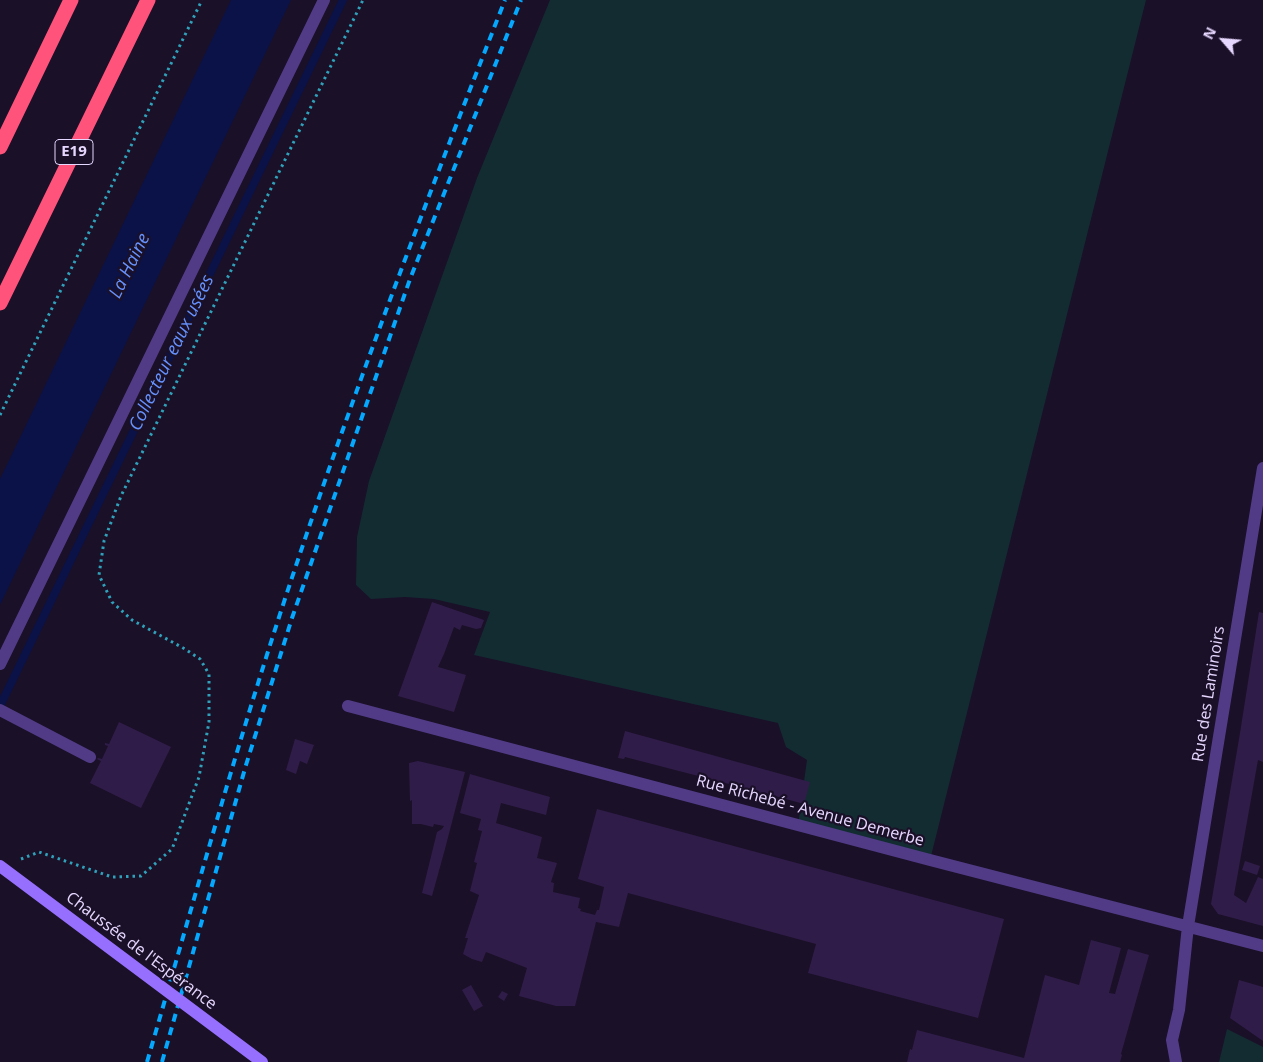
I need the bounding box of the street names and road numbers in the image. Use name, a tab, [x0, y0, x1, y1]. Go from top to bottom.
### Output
road number: E19	[55, 140, 93, 164]
street label: Rue des Laminoirs	[1189, 625, 1229, 763]
street label: Rue Richebé - Avenue Demerbe	[694, 771, 926, 851]
street label: Chaussée de l'Espérance	[62, 888, 220, 1014]

